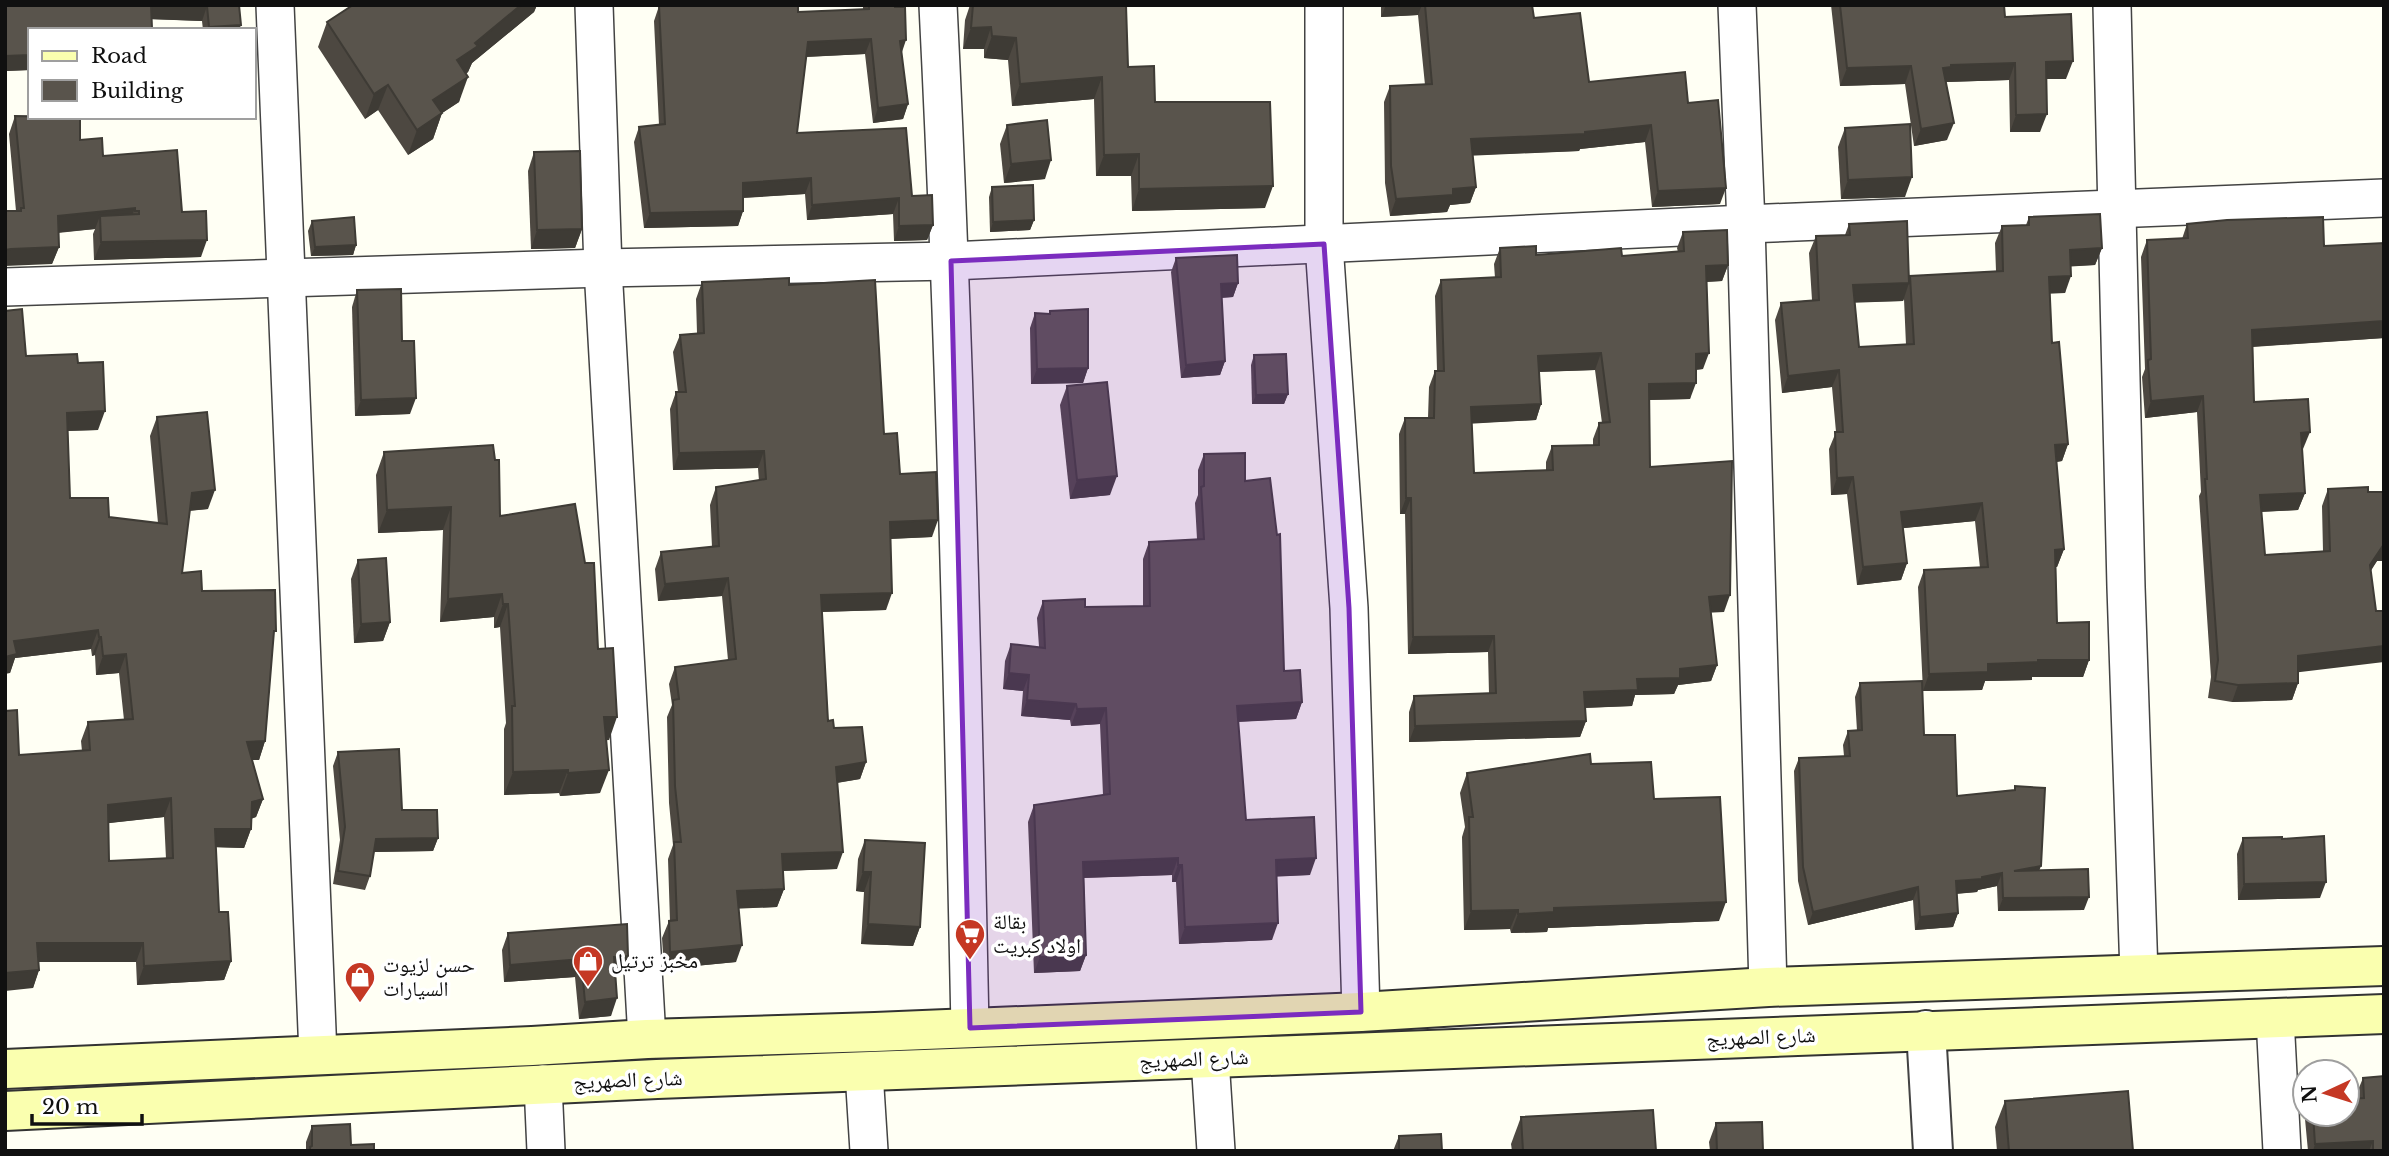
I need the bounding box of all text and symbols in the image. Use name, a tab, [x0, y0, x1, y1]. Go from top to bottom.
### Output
legend	[28, 28, 256, 119]
text: Road	[91, 43, 147, 69]
text: Building	[91, 78, 184, 104]
place label: بقالة اولاد كبريت	[993, 909, 1081, 959]
supermarket icon: بقالة اولاد كبريت	[953, 917, 987, 961]
shop icon: مخبز ترتيل	[571, 944, 605, 988]
place label: مخبز ترتيل	[611, 948, 698, 974]
place label: حسن لزيوت السيارات	[383, 952, 475, 1002]
shop icon: حسن لزيوت السيارات	[343, 960, 377, 1004]
street label: شارع الصهريج	[1706, 1022, 1816, 1052]
street label: شارع الصهريج	[1139, 1044, 1249, 1074]
north arrow	[2291, 1058, 2361, 1128]
street label: شارع الصهريج	[573, 1065, 683, 1095]
scale bar	[32, 1082, 142, 1126]
text: N	[2297, 1084, 2322, 1104]
text: 20 m	[42, 1094, 99, 1120]

